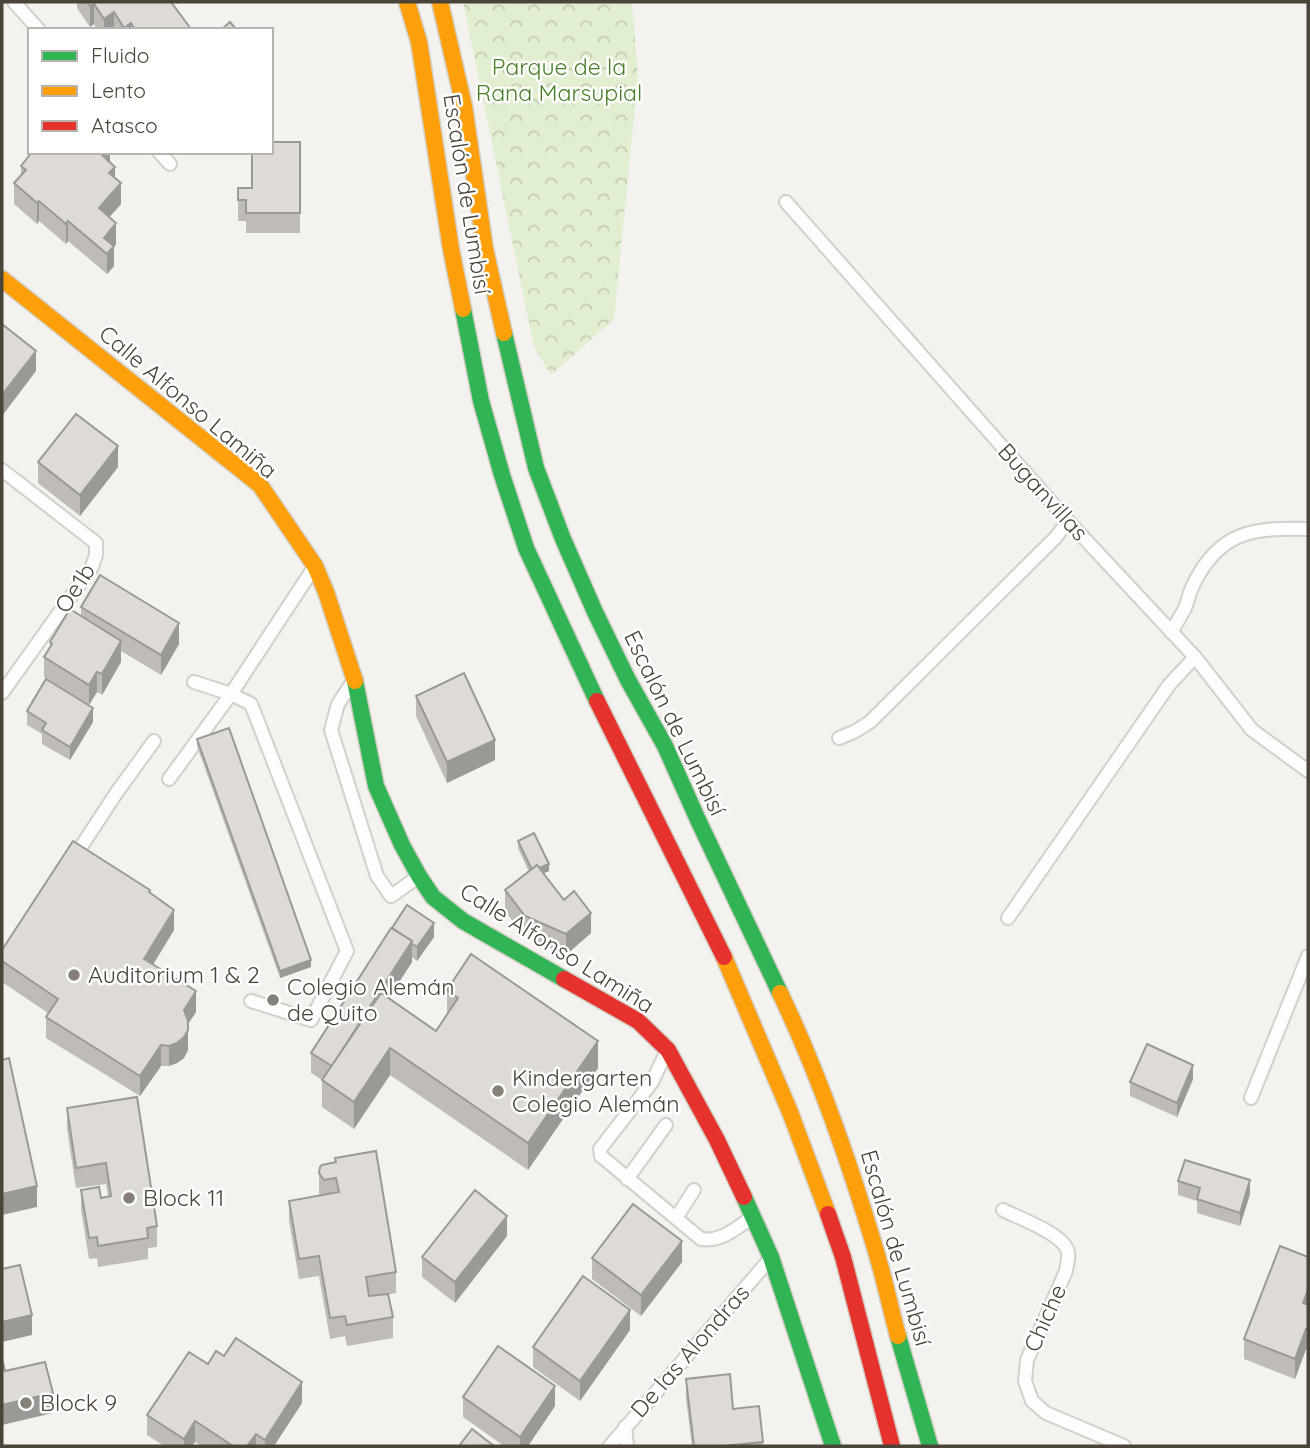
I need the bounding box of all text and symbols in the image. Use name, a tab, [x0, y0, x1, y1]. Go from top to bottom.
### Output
legend	[28, 28, 273, 154]
text: Fluido	[91, 42, 149, 68]
park label: Parque de la Rana Marsupial	[476, 52, 642, 107]
text: Lento	[91, 77, 146, 103]
street label: Escalón de Lumbisí	[437, 92, 498, 296]
text: Atasco	[91, 112, 158, 138]
street label: Calle Alfonso Lamiña	[93, 319, 283, 485]
street label: Buganvillas	[992, 437, 1095, 547]
street label: Oe1b	[48, 558, 101, 618]
street label: Escalón de Lumbisí	[618, 625, 733, 820]
street label: Calle Alfonso Lamiña	[455, 876, 660, 1019]
place label: Auditorium 1 & 2	[88, 960, 260, 989]
marker: Auditorium 1 & 2	[66, 967, 82, 983]
place label: Colegio Alemán de Quito	[287, 972, 454, 1027]
marker: Colegio Alemán de Quito	[265, 992, 281, 1008]
place label: Kindergarten Colegio Alemán	[512, 1063, 679, 1118]
marker: Kindergarten Colegio Alemán	[490, 1083, 506, 1099]
street label: Escalón de Lumbisí	[855, 1147, 938, 1349]
place label: Block 11	[143, 1183, 224, 1212]
marker: Block 11	[121, 1190, 137, 1206]
street label: De las Alondras	[624, 1278, 755, 1423]
street label: Chiche	[1017, 1279, 1072, 1356]
place label: Block 9	[40, 1388, 117, 1417]
marker: Block 9	[18, 1395, 34, 1411]

